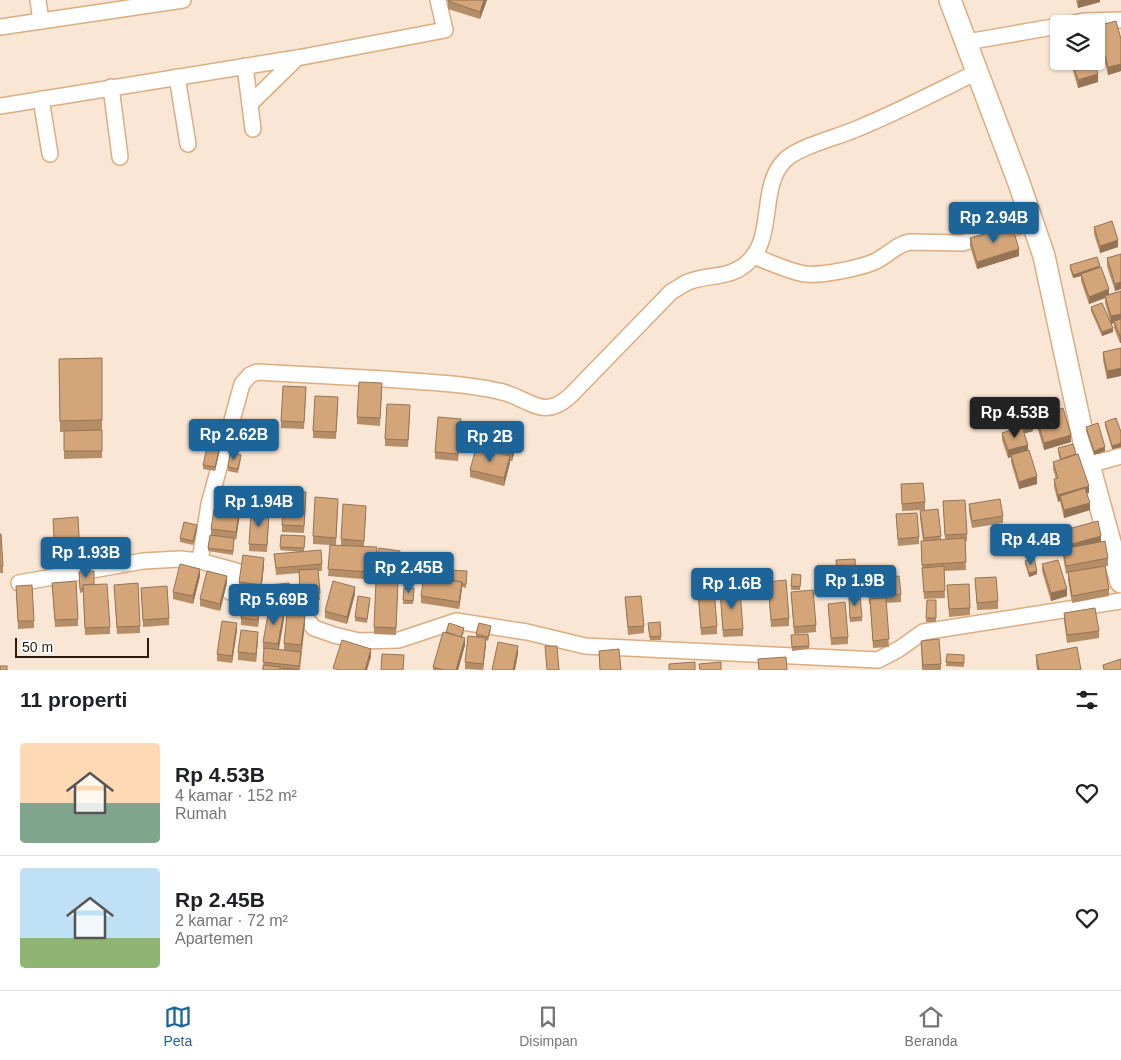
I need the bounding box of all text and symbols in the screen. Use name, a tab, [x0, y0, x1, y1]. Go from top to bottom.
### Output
map controls	[1050, 15, 1105, 70]
button: layers	[1050, 15, 1105, 70]
pin: Rp 2.94B	[942, 202, 1046, 244]
text: Rp 2.94B	[960, 209, 1028, 226]
pin: Rp 4.53B	[963, 396, 1067, 439]
text: Rp 4.53B	[981, 404, 1049, 421]
pin: Rp 2.62B	[182, 418, 286, 461]
pin: Rp 2B	[455, 420, 525, 463]
text: Rp 2.62B	[200, 426, 268, 443]
text: Rp 2B	[467, 428, 513, 445]
pin: Rp 1.94B	[207, 486, 311, 528]
text: Rp 1.94B	[225, 493, 293, 510]
pin: Rp 4.4B	[985, 524, 1077, 566]
text: Rp 4.4B	[1001, 531, 1061, 548]
pin: Rp 1.93B	[34, 536, 138, 579]
text: Rp 1.93B	[52, 544, 120, 561]
pin: Rp 2.45B	[357, 552, 461, 594]
text: Rp 2.45B	[375, 559, 443, 576]
pin: Rp 1.9B	[809, 564, 901, 607]
pin: Rp 1.6B	[686, 568, 778, 610]
text: Rp 1.9B	[825, 572, 885, 589]
text: Rp 1.6B	[702, 575, 762, 592]
pin: Rp 5.69B	[222, 584, 326, 626]
text: Rp 5.69B	[240, 591, 308, 608]
scale bar	[15, 635, 149, 658]
text: 50 m	[22, 639, 53, 655]
icon: filters	[1073, 686, 1101, 714]
text: 11 properti	[20, 688, 127, 711]
icon: home	[60, 763, 120, 823]
text: Rp 4.53B	[175, 763, 265, 786]
icon: heart	[1073, 779, 1101, 807]
text: 4 kamar · 152 m²	[175, 787, 297, 804]
text: Rumah	[175, 805, 227, 822]
icon: home	[60, 888, 120, 948]
text: Rp 2.45B	[175, 888, 265, 911]
icon: heart	[1073, 904, 1101, 932]
text: 2 kamar · 72 m²	[175, 912, 288, 929]
text: Apartemen	[175, 930, 253, 947]
tab: Peta	[163, 1003, 192, 1049]
tab: Disimpan	[519, 1003, 578, 1049]
tab: Beranda	[905, 1003, 957, 1049]

